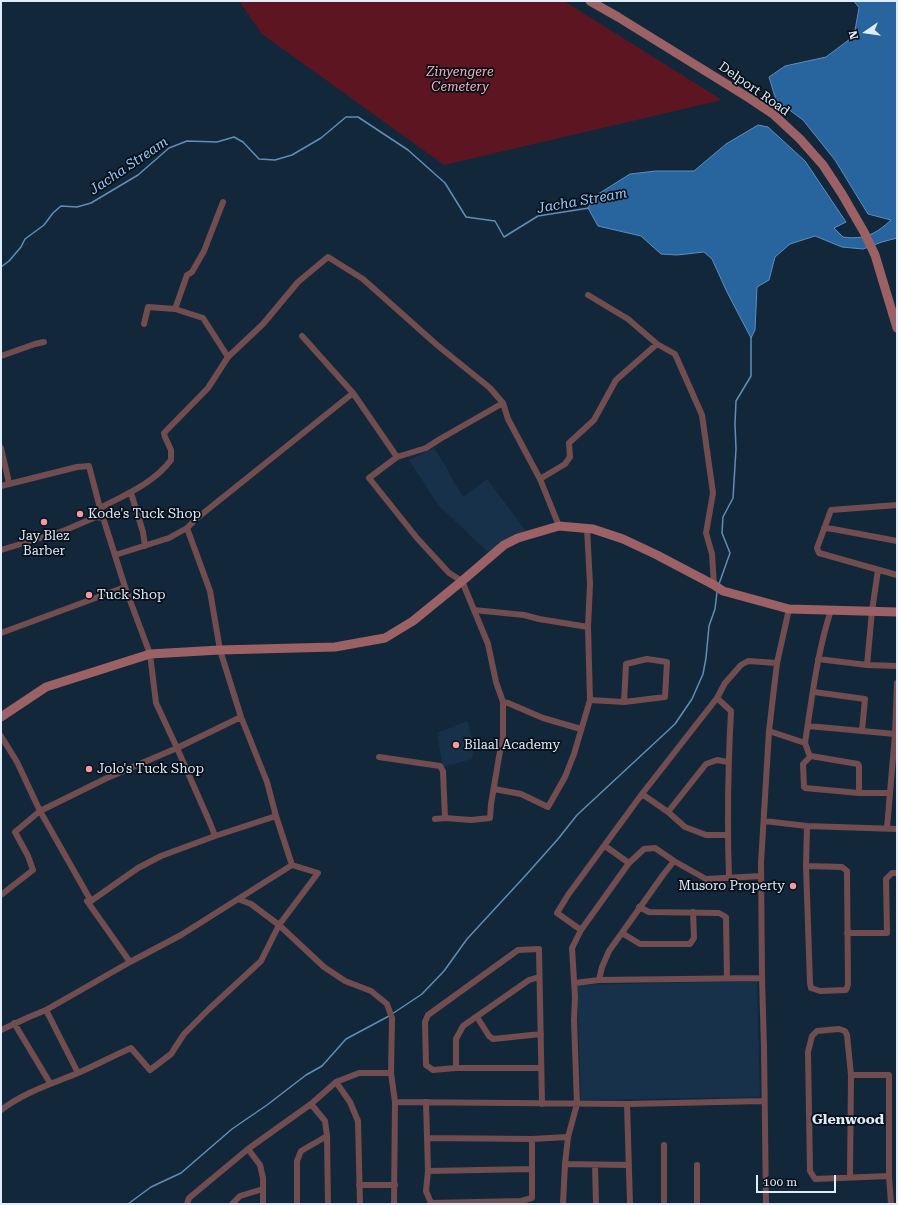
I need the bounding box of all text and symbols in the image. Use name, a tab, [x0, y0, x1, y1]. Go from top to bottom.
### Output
north arrow	[846, 12, 886, 52]
text: N	[847, 29, 861, 40]
street label: Delport Road	[715, 59, 793, 119]
park label: Zinyengere Cemetery	[426, 64, 494, 95]
water label: Jacha Stream	[87, 134, 171, 198]
water label: Jacha Stream	[536, 185, 628, 217]
place label: Kode's Tuck Shop	[88, 506, 201, 522]
marker: Kode's Tuck Shop	[75, 509, 85, 519]
marker: Jay Blez Barber	[39, 517, 49, 527]
place label: Jay Blez Barber	[19, 528, 69, 559]
place label: Tuck Shop	[97, 587, 165, 603]
marker: Tuck Shop	[84, 590, 94, 600]
place label: Bilaal Academy	[464, 737, 560, 753]
marker: Bilaal Academy	[451, 740, 461, 750]
place label: Jolo's Tuck Shop	[97, 761, 204, 777]
marker: Jolo's Tuck Shop	[84, 764, 94, 774]
place label: Musoro Property	[679, 878, 785, 894]
marker: Musoro Property	[788, 881, 798, 891]
district label: Glenwood	[812, 1112, 884, 1128]
scale bar	[758, 1167, 838, 1193]
text: 100 m	[763, 1175, 797, 1189]

